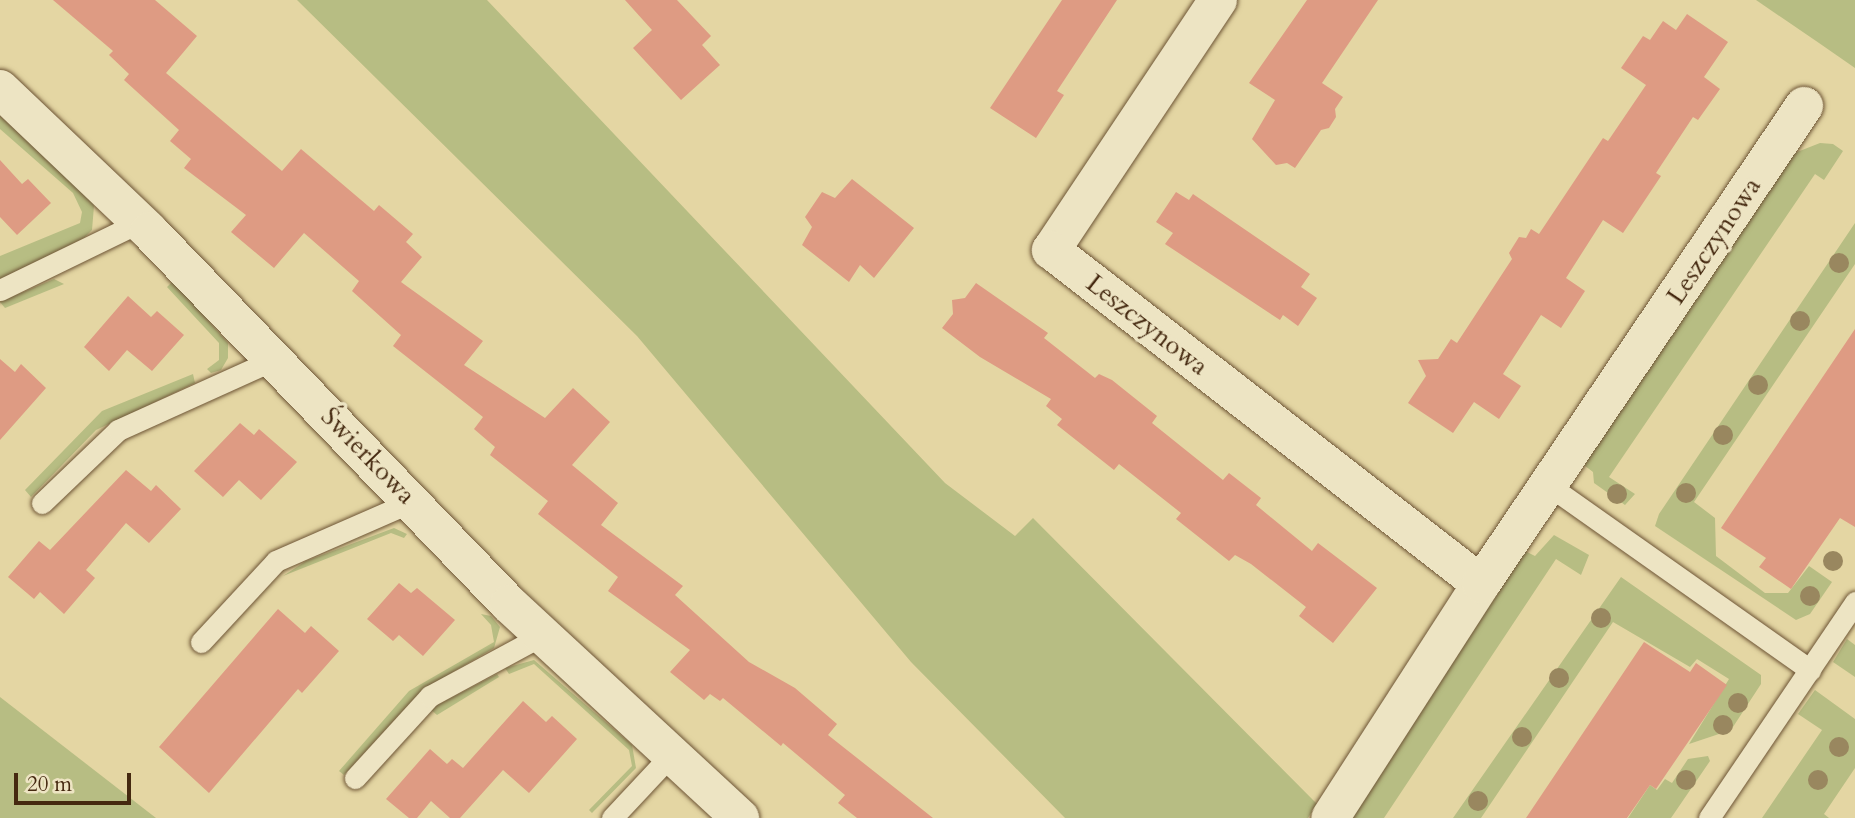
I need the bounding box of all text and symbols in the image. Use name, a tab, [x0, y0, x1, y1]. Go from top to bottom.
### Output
street label: Leszczynowa	[1660, 172, 1768, 310]
street label: Leszczynowa	[1080, 268, 1214, 382]
street label: Świerkowa	[314, 401, 422, 511]
scale bar	[18, 758, 135, 802]
text: 20 m	[27, 770, 72, 799]

